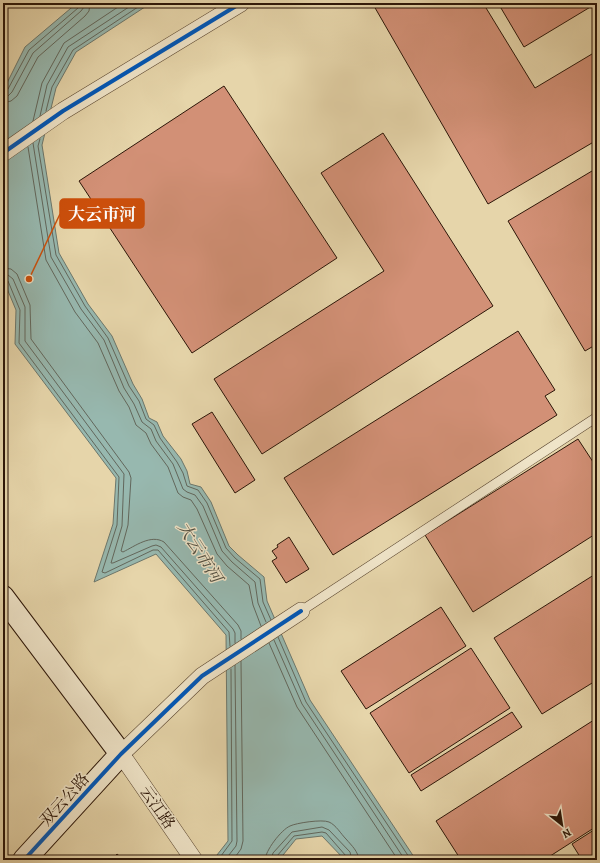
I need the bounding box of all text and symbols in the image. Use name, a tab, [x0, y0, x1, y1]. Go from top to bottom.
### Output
callout: 大云市河	[60, 199, 144, 228]
text: 大云市河	[68, 203, 136, 226]
water label: 大云市河	[172, 517, 229, 590]
street label: 双云公路	[35, 769, 94, 831]
street label: 云江路	[134, 782, 180, 834]
north arrow	[542, 805, 582, 845]
text: N	[560, 825, 574, 842]

